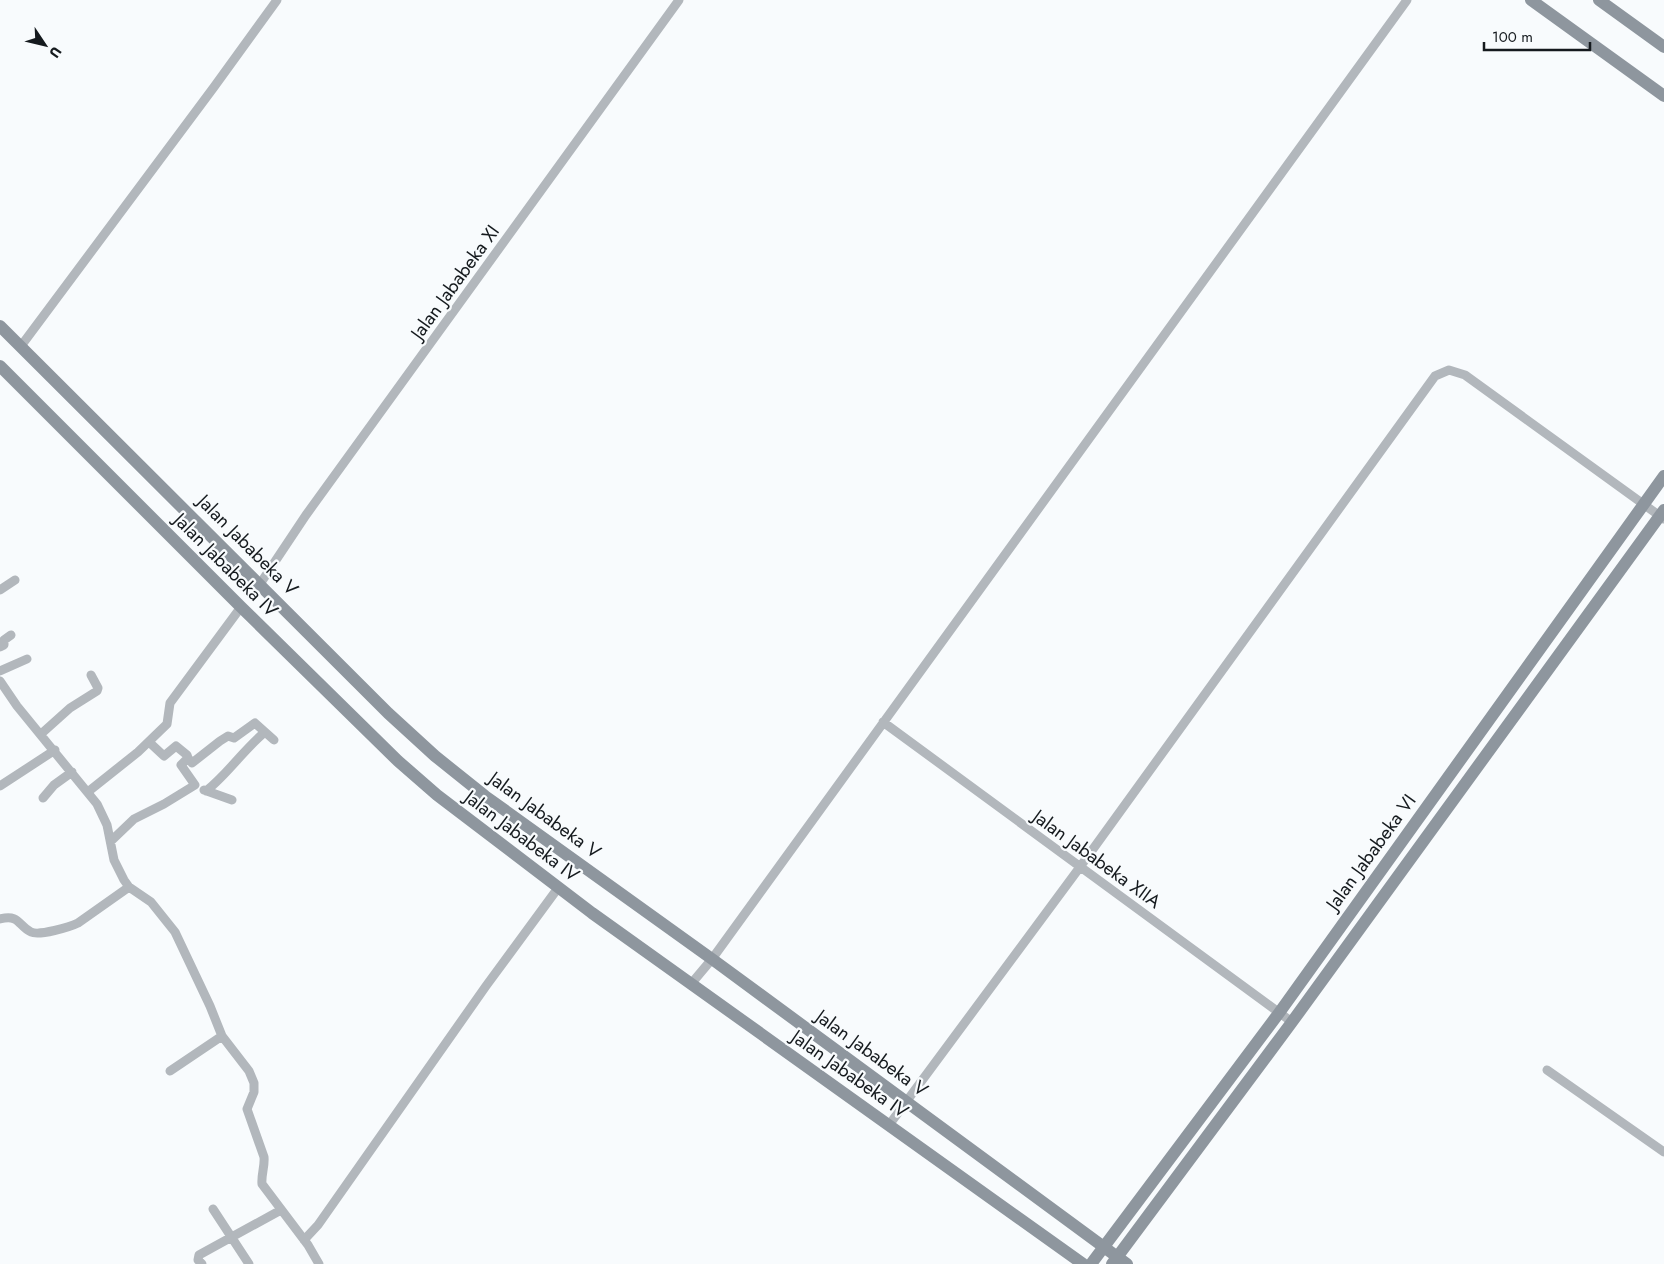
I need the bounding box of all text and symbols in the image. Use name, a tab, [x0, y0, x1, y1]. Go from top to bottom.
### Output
north arrow	[20, 20, 70, 70]
scale bar	[1484, 20, 1590, 52]
text: 100 m	[1492, 26, 1533, 48]
text: U	[45, 43, 67, 62]
street label: Jalan Jababeka XI	[402, 219, 506, 347]
street label: Jalan Jababeka V	[189, 486, 305, 602]
street label: Jalan Jababeka IV	[166, 505, 285, 624]
street label: Jalan Jababeka V	[481, 763, 607, 865]
street label: Jalan Jababeka IV	[457, 782, 585, 888]
street label: Jalan Jababeka VI	[1318, 788, 1422, 918]
street label: Jalan Jababeka XIIA	[1025, 801, 1167, 915]
street label: Jalan Jababeka V	[808, 1001, 934, 1103]
street label: Jalan Jababeka IV	[783, 1022, 914, 1125]

